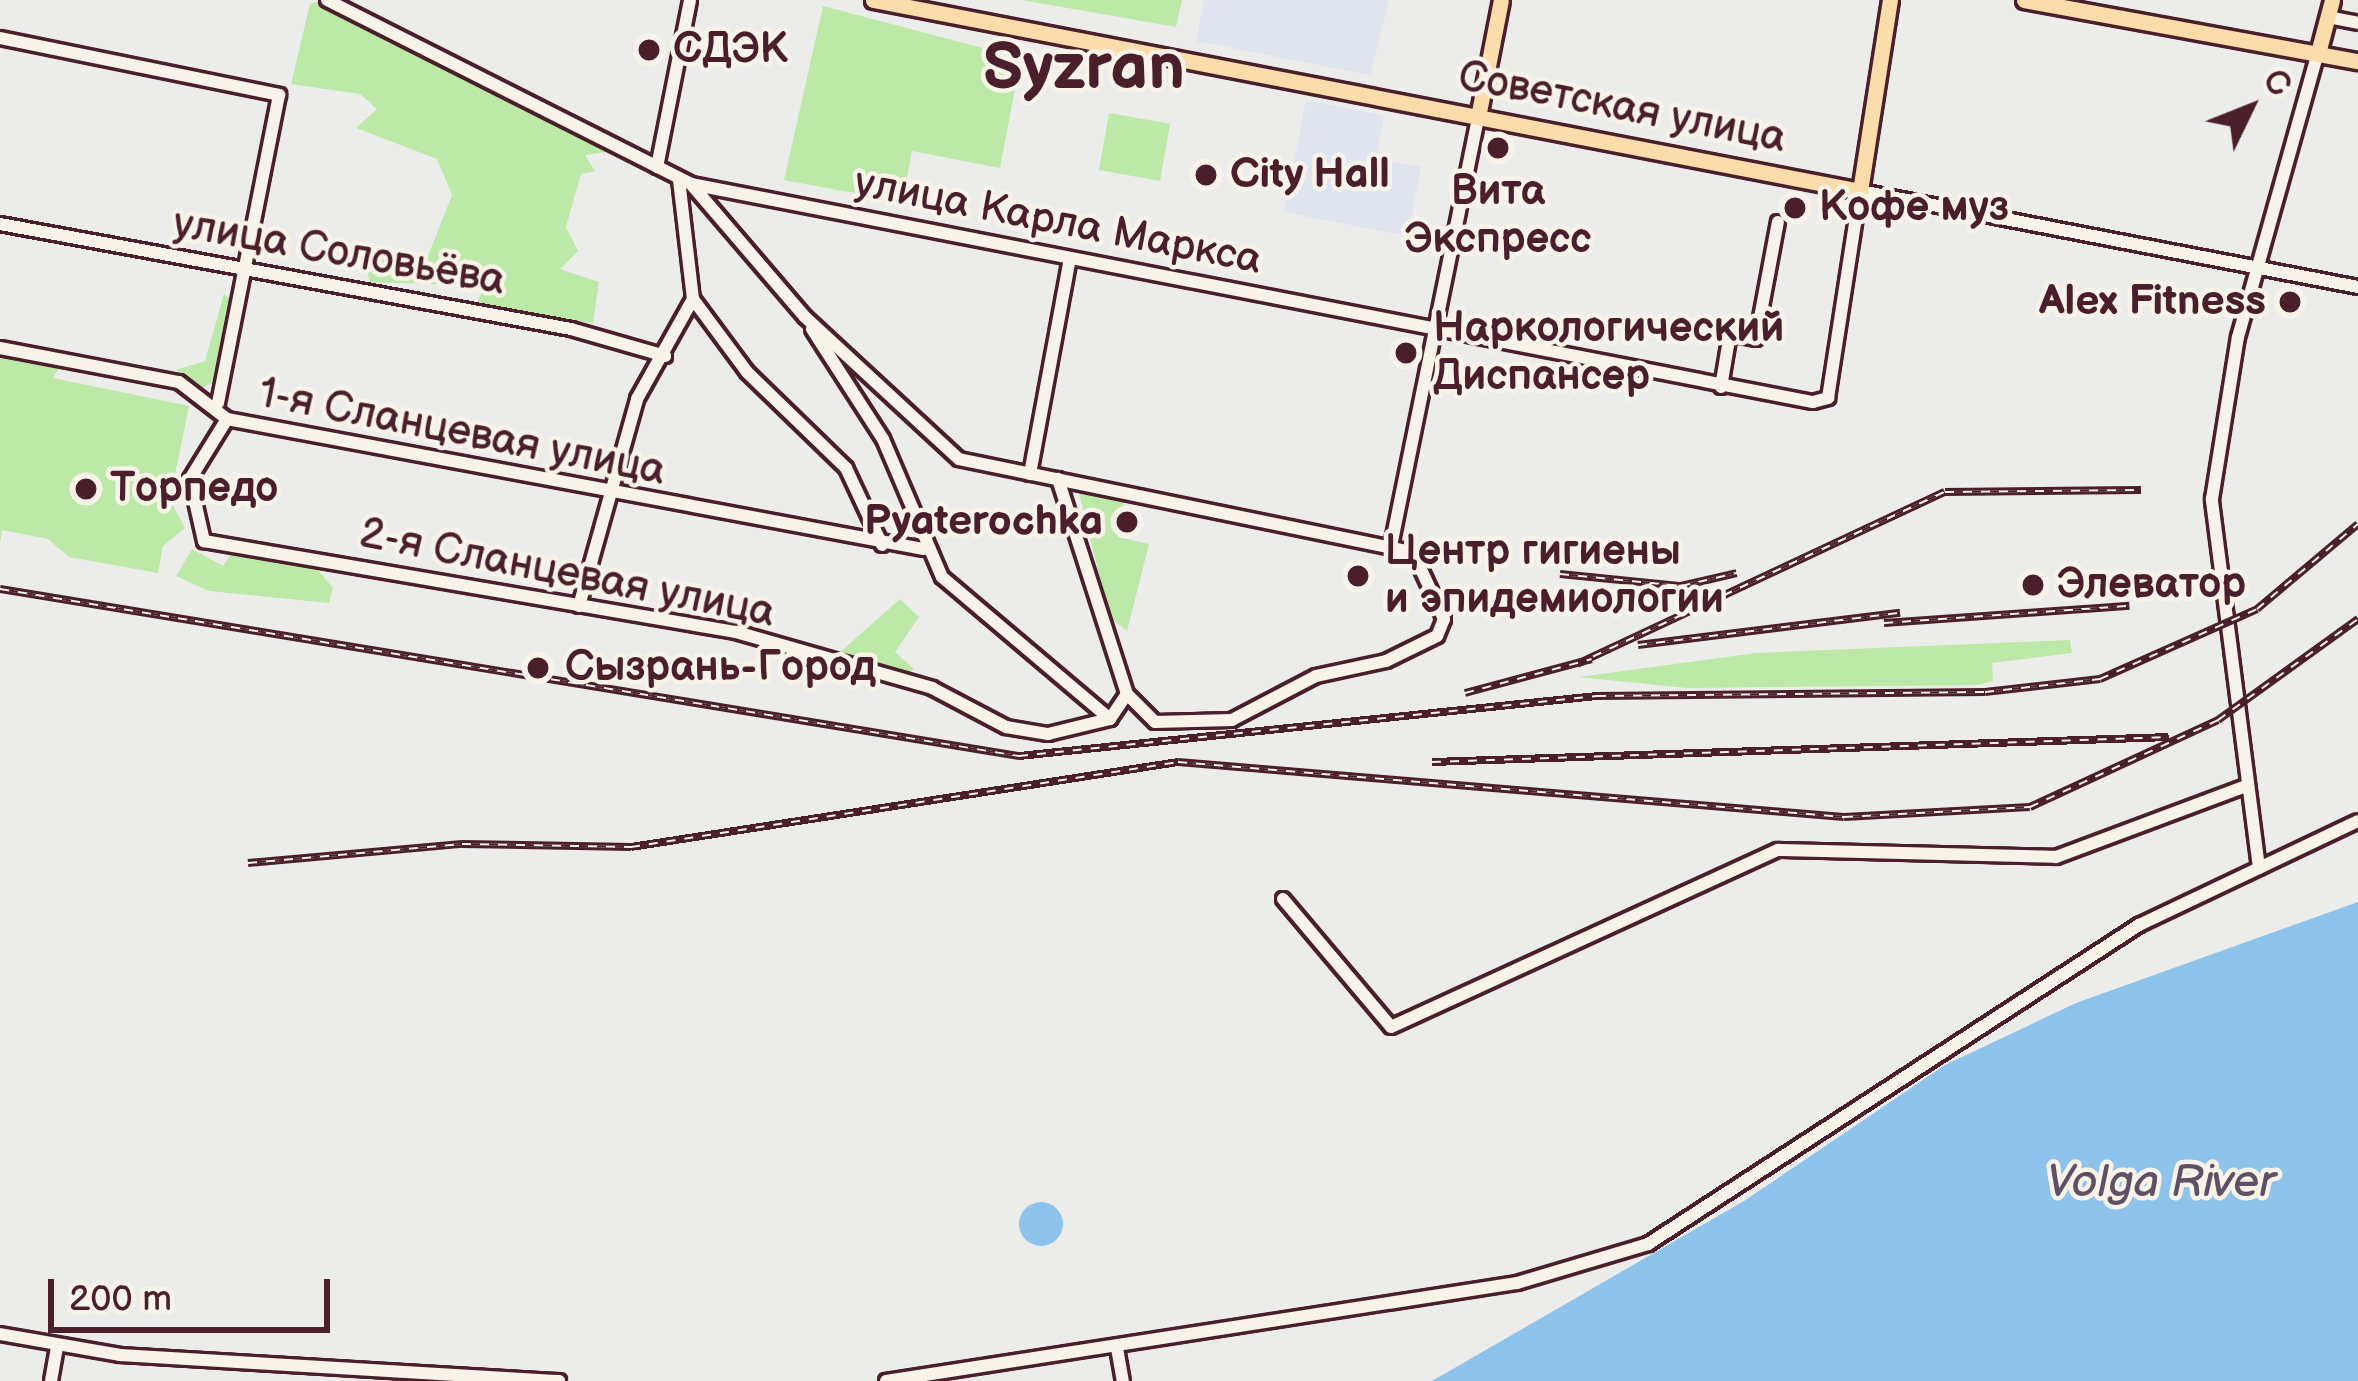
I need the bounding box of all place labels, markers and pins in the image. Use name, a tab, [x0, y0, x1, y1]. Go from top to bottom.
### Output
place label: СДЭК	[673, 25, 788, 75]
marker: СДЭК	[636, 37, 662, 63]
marker: Вита Экспресс	[1485, 135, 1511, 161]
place label: City Hall	[1230, 150, 1391, 200]
marker: City Hall	[1193, 162, 1219, 188]
place label: Вита Экспресс	[1405, 167, 1591, 266]
place label: Кофе муз	[1819, 183, 2009, 233]
marker: Кофе муз	[1782, 195, 1808, 221]
place label: Alex Fitness	[2039, 277, 2266, 327]
marker: Alex Fitness	[2277, 289, 2303, 315]
place label: Наркологический Диспансер	[1433, 304, 1784, 403]
marker: Наркологический Диспансер	[1390, 337, 1422, 369]
place label: Торпедо	[110, 464, 278, 514]
marker: Торпедо	[73, 476, 99, 502]
place label: Pyaterochka	[864, 497, 1103, 547]
marker: Pyaterochka	[1114, 509, 1140, 535]
place label: Центр гигиены и эпидемиологии	[1385, 527, 1724, 626]
marker: Центр гигиены и эпидемиологии	[1342, 560, 1374, 592]
place label: Элеватор	[2057, 560, 2246, 610]
marker: Элеватор	[2020, 572, 2046, 598]
place label: Сызрань-Город	[565, 643, 876, 693]
marker: Сызрань-Город	[522, 652, 554, 684]

